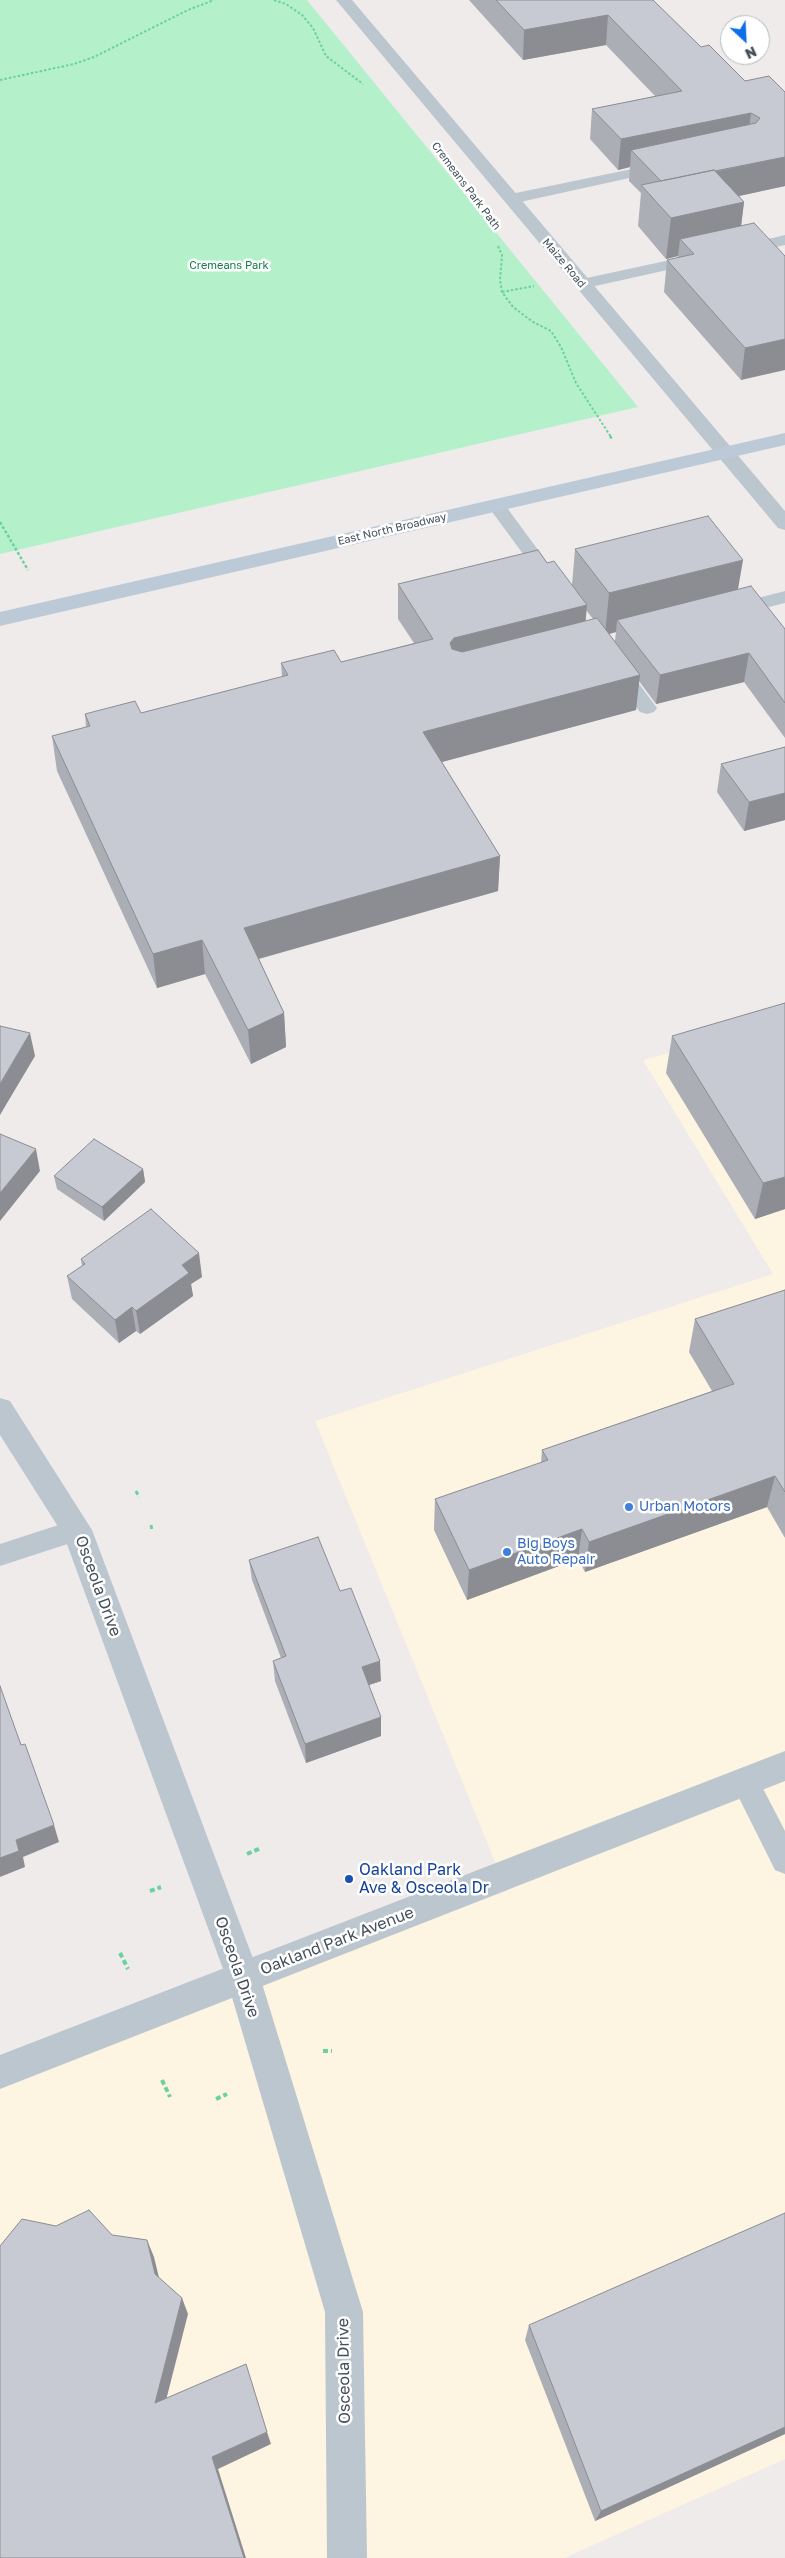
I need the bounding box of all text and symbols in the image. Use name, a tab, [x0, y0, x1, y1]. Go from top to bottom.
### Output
north arrow	[720, 15, 770, 65]
text: N	[743, 43, 760, 63]
street label: Cremeans Park Path	[429, 139, 503, 233]
street label: Maize Road	[540, 236, 588, 290]
park label: Cremeans Park	[189, 259, 269, 273]
street label: East North Broadway	[336, 510, 448, 548]
place label: Urban Motors	[639, 1499, 731, 1515]
marker: Urban Motors	[623, 1501, 635, 1513]
street label: Osceola Drive	[71, 1533, 125, 1639]
place label: Big Boys Auto Repair	[517, 1536, 595, 1568]
marker: Big Boys Auto Repair	[501, 1546, 513, 1558]
place label: Oakland Park Ave & Osceola Dr	[359, 1860, 489, 1898]
marker: Oakland Park Ave & Osceola Dr	[343, 1873, 355, 1885]
street label: Oakland Park Avenue	[258, 1903, 416, 1979]
street label: Osceola Drive	[211, 1914, 263, 2020]
street label: Osceola Drive	[333, 2318, 355, 2424]

